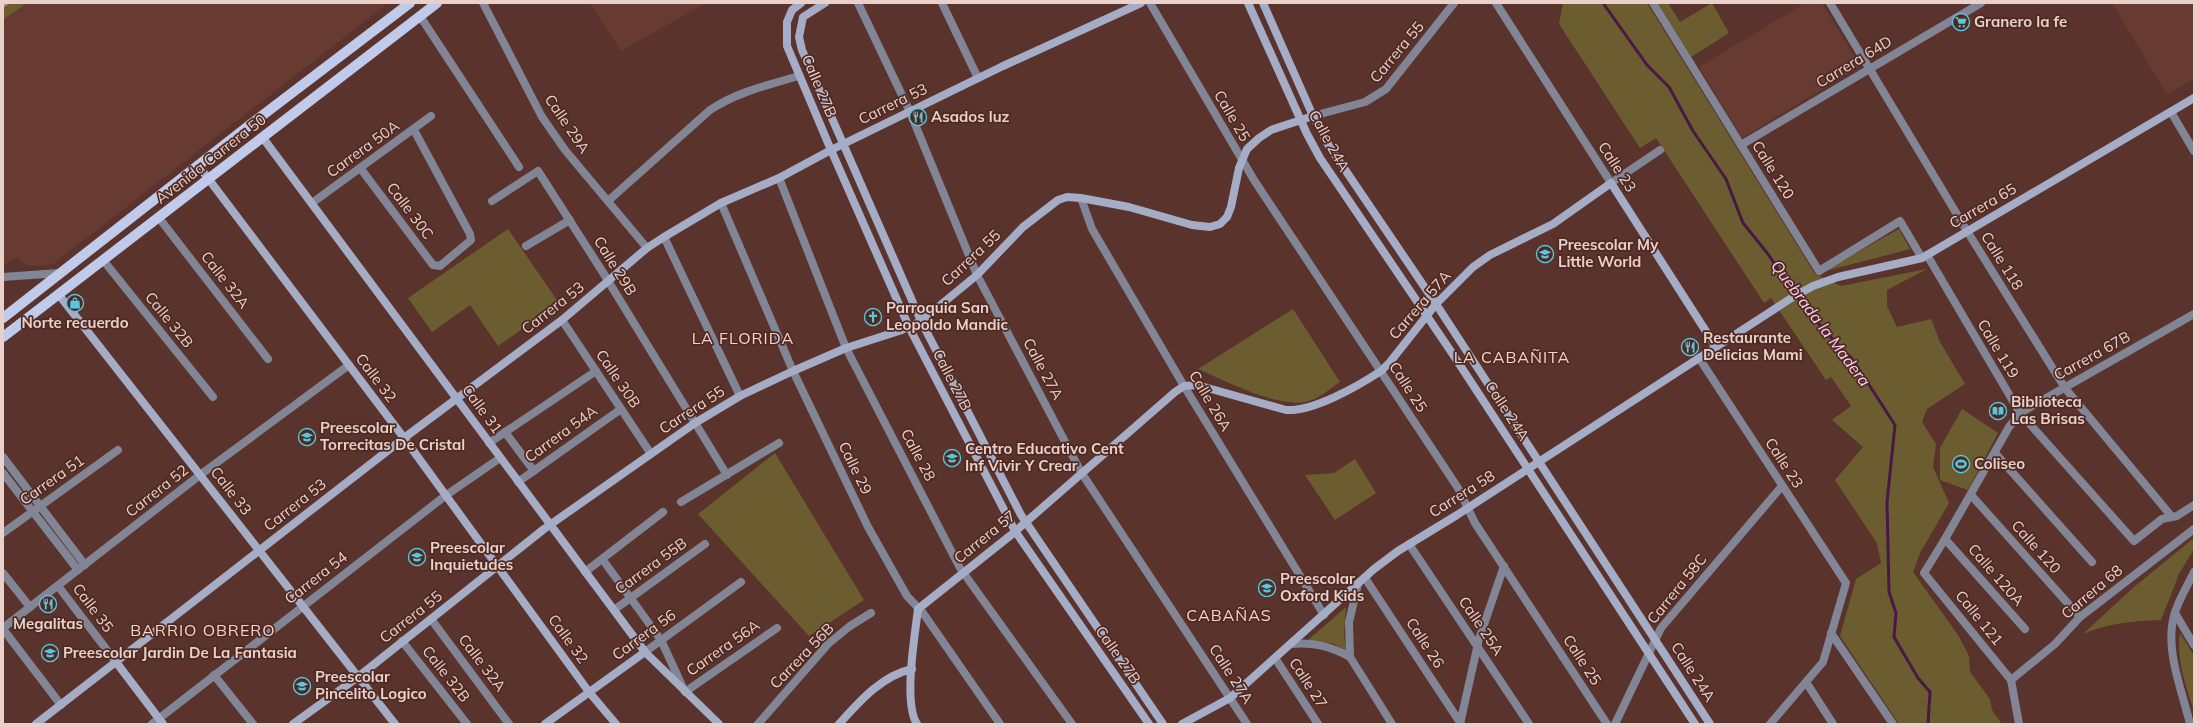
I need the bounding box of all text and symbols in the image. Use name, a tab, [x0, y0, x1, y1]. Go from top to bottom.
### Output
supermarket icon: Granero la fe	[1951, 12, 1971, 32]
place label: Granero la fe	[1974, 12, 2067, 31]
street label: Carrera 55	[1365, 17, 1428, 86]
street label: Carrera 64D	[1812, 31, 1895, 92]
street label: Calle 27B	[798, 52, 841, 120]
street label: Carrera 53	[855, 79, 930, 128]
street label: Calle 25	[1210, 87, 1255, 145]
street label: Calle 29A	[541, 91, 594, 157]
restaurant icon: Asados luz	[908, 107, 928, 127]
place label: Asados luz	[931, 107, 1010, 126]
street label: Calle 24A	[1305, 107, 1354, 175]
street label: Avenida Carrera 50	[152, 110, 270, 208]
street label: Carrera 50A	[323, 116, 403, 181]
street label: Calle 120	[1748, 137, 1799, 202]
street label: Calle 23	[1594, 138, 1641, 195]
street label: Calle 30C	[383, 178, 438, 243]
street label: Carrera 65	[1946, 179, 2020, 232]
street label: Carrera 55	[937, 225, 1004, 290]
street label: Calle 118	[1977, 228, 2028, 293]
street label: Calle 29B	[590, 233, 641, 299]
place label: Preescolar My Little World	[1558, 235, 1659, 271]
school or university icon: Preescolar My Little World	[1535, 244, 1555, 264]
street label: Calle 32A	[197, 247, 254, 312]
water label: Quebrada la Madera	[1767, 256, 1875, 390]
street label: Carrera 57A	[1384, 266, 1455, 343]
street label: Carrera 53	[518, 277, 588, 338]
street label: Calle 32B	[141, 288, 198, 351]
shop icon: Norte recuerdo	[65, 293, 85, 313]
place label: Parroquia San Leopoldo Mandic	[886, 298, 1008, 334]
church icon: Parroquia San Leopoldo Mandic	[863, 307, 883, 327]
place label: Norte recuerdo	[21, 313, 129, 332]
street label: Calle 119	[1973, 316, 2023, 382]
street label: Carrera 67B	[2050, 327, 2133, 384]
district label: LA FLORIDA	[692, 328, 794, 348]
place label: Restaurante Delicias Mami	[1703, 328, 1803, 364]
street label: Calle 27A	[1019, 335, 1068, 403]
restaurant icon: Restaurante Delicias Mami	[1680, 337, 1700, 357]
street label: Calle 30B	[592, 346, 645, 412]
street label: Calle 27B	[929, 346, 976, 414]
district label: LA CABAÑITA	[1454, 347, 1570, 367]
street label: Calle 32	[352, 350, 401, 406]
street label: Calle 25	[1385, 358, 1432, 415]
street label: Calle 26A	[1185, 367, 1236, 434]
street label: Calle 24A	[1481, 377, 1534, 444]
street label: Calle 31	[458, 380, 507, 437]
street label: Carrera 55	[655, 381, 728, 438]
place label: Biblioteca Las Brisas	[2011, 392, 2085, 428]
street label: Carrera 54A	[521, 401, 601, 466]
library icon: Biblioteca Las Brisas	[1988, 401, 2008, 421]
place label: Preescolar Torrecitas De Cristal	[320, 418, 465, 454]
street label: Calle 28	[897, 425, 940, 484]
school or university icon: Preescolar Torrecitas De Cristal	[297, 427, 317, 447]
street label: Calle 23	[1761, 434, 1808, 491]
street label: Calle 29	[835, 438, 876, 497]
place label: Centro Educativo Cent Inf Vivir Y Crear	[965, 439, 1124, 475]
school or university icon: Centro Educativo Cent Inf Vivir Y Crear	[942, 448, 962, 468]
street label: Carrera 51	[16, 451, 88, 509]
sports icon: Coliseo	[1951, 454, 1971, 474]
place label: Coliseo	[1974, 454, 2025, 473]
street label: Carrera 52	[122, 460, 192, 521]
street label: Calle 33	[207, 463, 256, 519]
street label: Carrera 58	[1425, 466, 1498, 521]
street label: Carrera 53	[260, 474, 330, 535]
street label: Carrera 57	[950, 506, 1020, 567]
street label: Calle 120	[2007, 516, 2065, 577]
street label: Carrera 55B	[611, 533, 690, 598]
place label: Preescolar Inquietudes	[430, 538, 513, 574]
street label: Calle 120A	[1964, 540, 2029, 610]
street label: Carrera 54	[281, 547, 351, 608]
school or university icon: Preescolar Inquietudes	[407, 547, 427, 567]
street label: Carrera 58C	[1643, 550, 1711, 628]
street label: Carrera 68	[2057, 560, 2126, 623]
place label: Preescolar Oxford Kids	[1280, 569, 1364, 605]
school or university icon: Preescolar Oxford Kids	[1257, 578, 1277, 598]
street label: Calle 35	[69, 580, 118, 636]
street label: Carrera 55	[376, 586, 446, 647]
street label: Calle 121	[1951, 586, 2007, 649]
street label: Calle 25A	[1455, 593, 1508, 659]
restaurant icon: Megalitas	[38, 594, 58, 614]
street label: Carrera 56	[608, 605, 679, 664]
district label: CABAÑAS	[1186, 605, 1272, 625]
street label: Calle 32	[544, 610, 593, 667]
place label: Megalitas	[13, 614, 83, 633]
street label: Calle 26	[1402, 614, 1449, 671]
street label: Carrera 56A	[682, 615, 763, 680]
street label: Carrera 56B	[765, 619, 838, 693]
district label: BARRIO OBRERO	[130, 620, 276, 640]
street label: Calle 27B	[1092, 622, 1145, 687]
street label: Calle 32A	[455, 630, 510, 695]
street label: Calle 25	[1559, 631, 1606, 688]
street label: Calle 24A	[1667, 638, 1720, 705]
street label: Calle 27A	[1205, 640, 1258, 707]
street label: Calle 32B	[418, 642, 474, 706]
school or university icon: Preescolar Jardin De La Fantasia	[40, 643, 60, 663]
place label: Preescolar Jardin De La Fantasia	[63, 643, 297, 662]
street label: Calle 27	[1285, 654, 1332, 711]
place label: Preescolar Pincelito Logico	[315, 667, 427, 703]
school or university icon: Preescolar Pincelito Logico	[292, 676, 312, 696]

